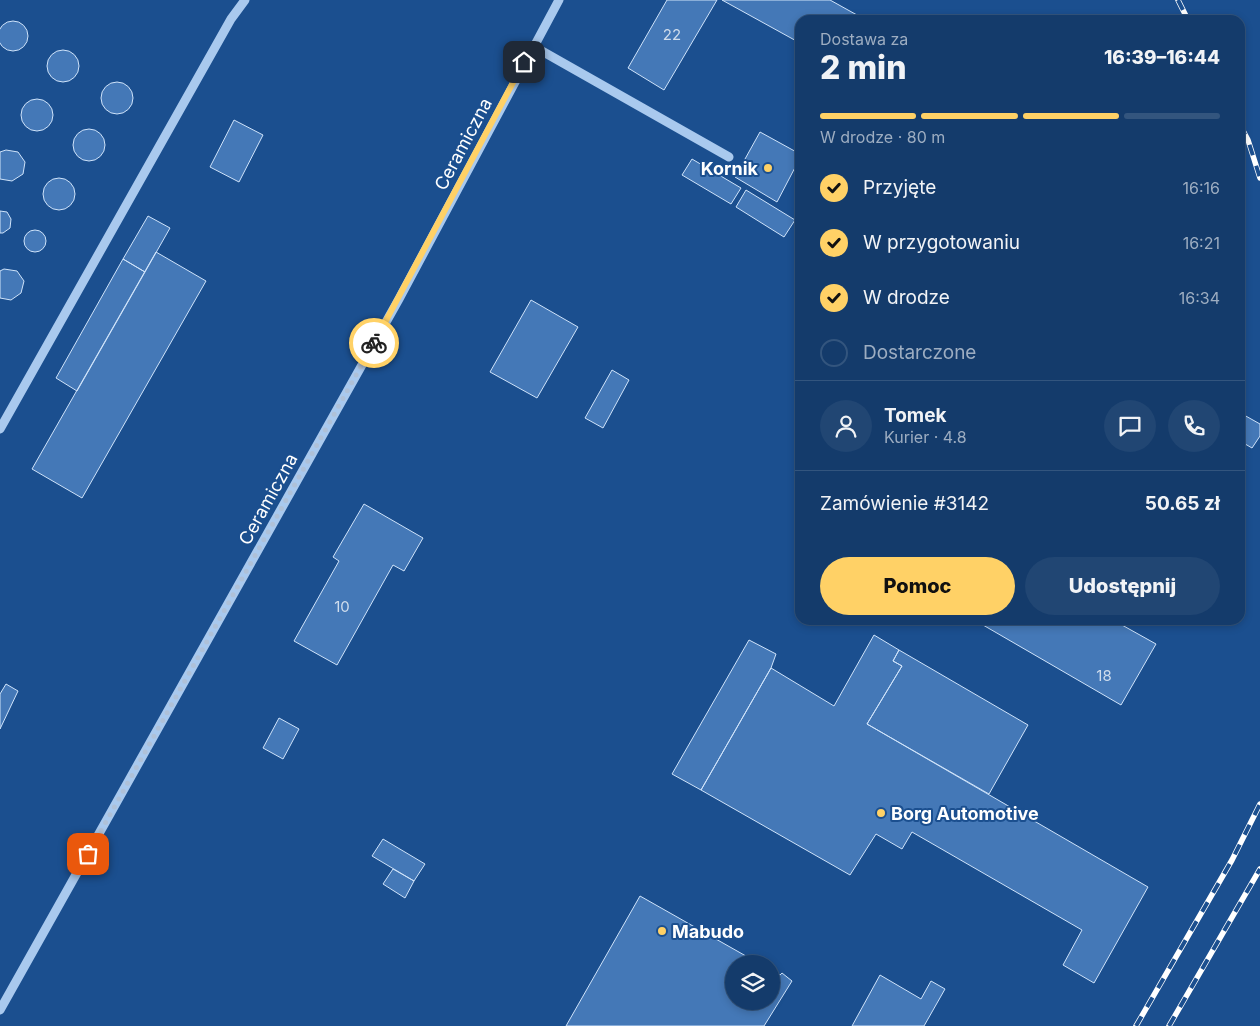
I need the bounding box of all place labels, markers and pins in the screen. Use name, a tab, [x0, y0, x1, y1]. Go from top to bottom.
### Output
pin	[503, 41, 545, 83]
place label: Kornik	[701, 158, 759, 179]
marker: Kornik	[762, 162, 774, 174]
place label: Borg Automotive	[891, 803, 1039, 824]
marker: Borg Automotive	[875, 807, 887, 819]
pin	[67, 833, 109, 875]
place label: Mabudo	[672, 921, 744, 942]
marker: Mabudo	[656, 925, 668, 937]

